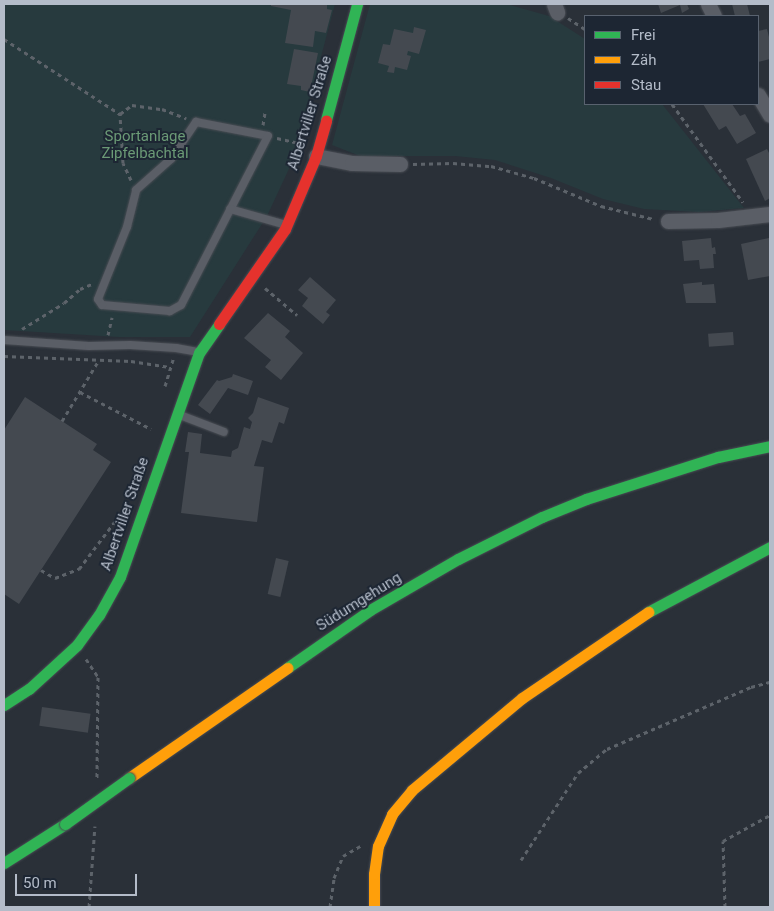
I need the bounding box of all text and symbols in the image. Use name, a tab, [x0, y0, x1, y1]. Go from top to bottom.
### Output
legend	[584, 15, 759, 105]
text: Frei	[631, 26, 656, 44]
text: Zäh	[631, 51, 656, 69]
street label: Albertviller Straße	[284, 54, 336, 172]
text: Stau	[631, 76, 661, 94]
park label: Sportanlage Zipfelbachtal	[101, 127, 189, 162]
street label: Albertviller Straße	[97, 455, 153, 573]
street label: Südumgehung	[313, 569, 405, 635]
scale bar	[18, 864, 140, 896]
text: 50 m	[23, 874, 57, 892]

